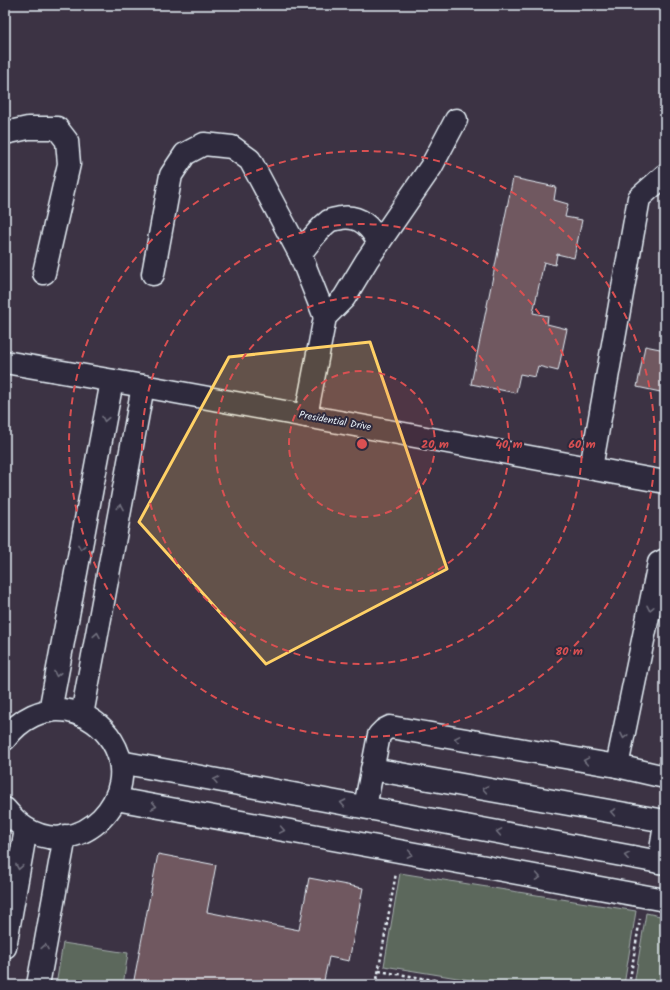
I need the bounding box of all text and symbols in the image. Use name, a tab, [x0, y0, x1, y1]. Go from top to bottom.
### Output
street label: Presidential Drive	[298, 407, 373, 435]
one-way arrow	[101, 416, 110, 422]
text: 20 m	[421, 435, 449, 454]
text: 40 m	[495, 435, 523, 454]
text: 60 m	[568, 435, 596, 454]
centre of rings	[355, 437, 369, 451]
one-way arrow	[116, 504, 124, 510]
one-way arrow	[77, 544, 86, 550]
one-way arrow	[646, 605, 655, 611]
one-way arrow	[92, 632, 100, 638]
text: 80 m	[555, 642, 583, 661]
one-way arrow	[53, 671, 62, 678]
one-way arrow	[620, 732, 628, 739]
one-way arrow	[454, 735, 461, 744]
one-way arrow	[583, 757, 589, 765]
one-way arrow	[212, 776, 219, 784]
one-way arrow	[482, 785, 488, 794]
one-way arrow	[340, 800, 347, 808]
one-way arrow	[151, 802, 157, 810]
one-way arrow	[610, 808, 616, 816]
one-way arrow	[279, 825, 285, 834]
one-way arrow	[496, 828, 502, 837]
one-way arrow	[407, 849, 413, 857]
one-way arrow	[624, 852, 630, 860]
one-way arrow	[15, 864, 24, 870]
one-way arrow	[535, 872, 541, 881]
one-way arrow	[40, 944, 48, 950]

